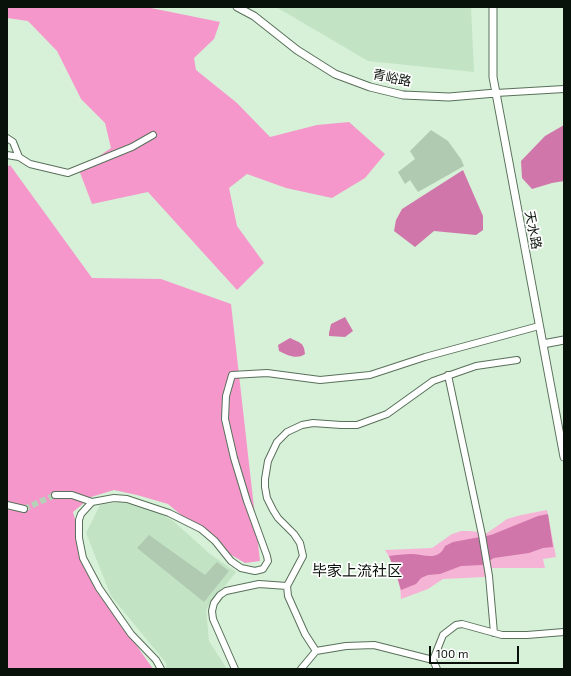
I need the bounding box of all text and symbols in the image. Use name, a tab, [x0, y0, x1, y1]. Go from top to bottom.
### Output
street label: 青峪路	[371, 66, 413, 90]
street label: 天水路	[522, 209, 544, 251]
district label: 毕家上流社区	[312, 562, 402, 580]
scale bar	[431, 638, 521, 664]
text: 100 m	[436, 646, 468, 660]

